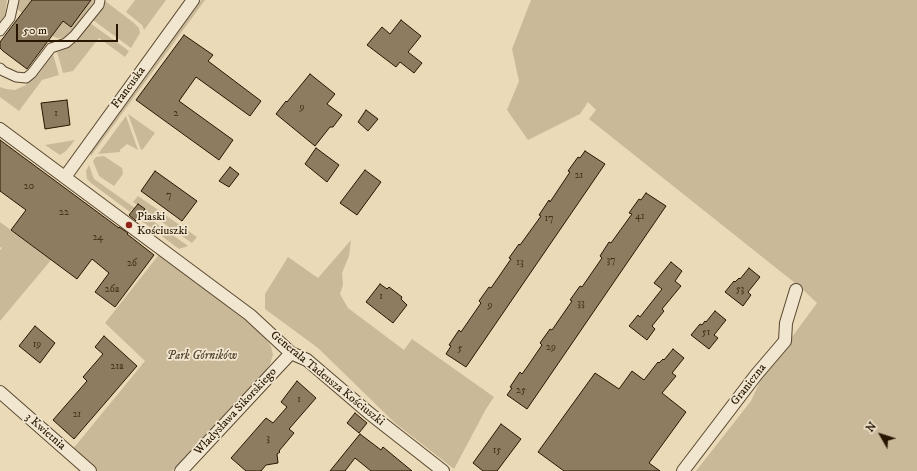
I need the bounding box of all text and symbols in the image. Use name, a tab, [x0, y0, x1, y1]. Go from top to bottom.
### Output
scale bar	[18, 16, 120, 42]
text: 50 m	[23, 23, 47, 38]
street label: Francuska	[109, 64, 149, 112]
house number: 9	[300, 102, 304, 114]
house number: 1	[54, 108, 58, 120]
house number: 2	[174, 108, 178, 120]
house number: 21	[575, 170, 583, 182]
house number: 20	[24, 181, 34, 193]
house number: 7	[166, 190, 172, 202]
house number: 22	[59, 207, 69, 219]
place label: Piaski Kościuszki	[137, 211, 187, 239]
house number: 41	[635, 211, 645, 223]
house number: 17	[545, 213, 553, 225]
marker: Piaski Kościuszki	[124, 220, 134, 230]
house number: 24	[93, 232, 103, 244]
house number: 37	[607, 255, 615, 267]
house number: 13	[516, 257, 524, 269]
house number: 26	[127, 258, 137, 270]
house number: 26a	[105, 284, 119, 296]
house number: 53	[736, 284, 744, 296]
house number: 1	[379, 291, 383, 303]
house number: 33	[577, 298, 585, 310]
house number: 9	[488, 300, 492, 312]
house number: 51	[702, 327, 710, 339]
street label: Generała Tadeusza Kościuszki	[267, 329, 387, 429]
house number: 19	[33, 339, 41, 351]
house number: 29	[546, 342, 556, 354]
house number: 5	[458, 343, 462, 355]
park label: Park Górników	[167, 350, 237, 364]
house number: 21a	[111, 361, 123, 373]
street label: Graniczna	[728, 361, 770, 409]
street label: Władysława Sikorskiego	[192, 365, 280, 459]
house number: 25	[516, 385, 526, 397]
house number: 1	[297, 394, 301, 406]
house number: 21	[73, 409, 81, 421]
street label: 3 Kwietnia	[22, 410, 68, 454]
north arrow	[861, 415, 901, 455]
text: N	[863, 420, 880, 435]
house number: 3	[266, 433, 270, 445]
house number: 15	[493, 445, 501, 457]

